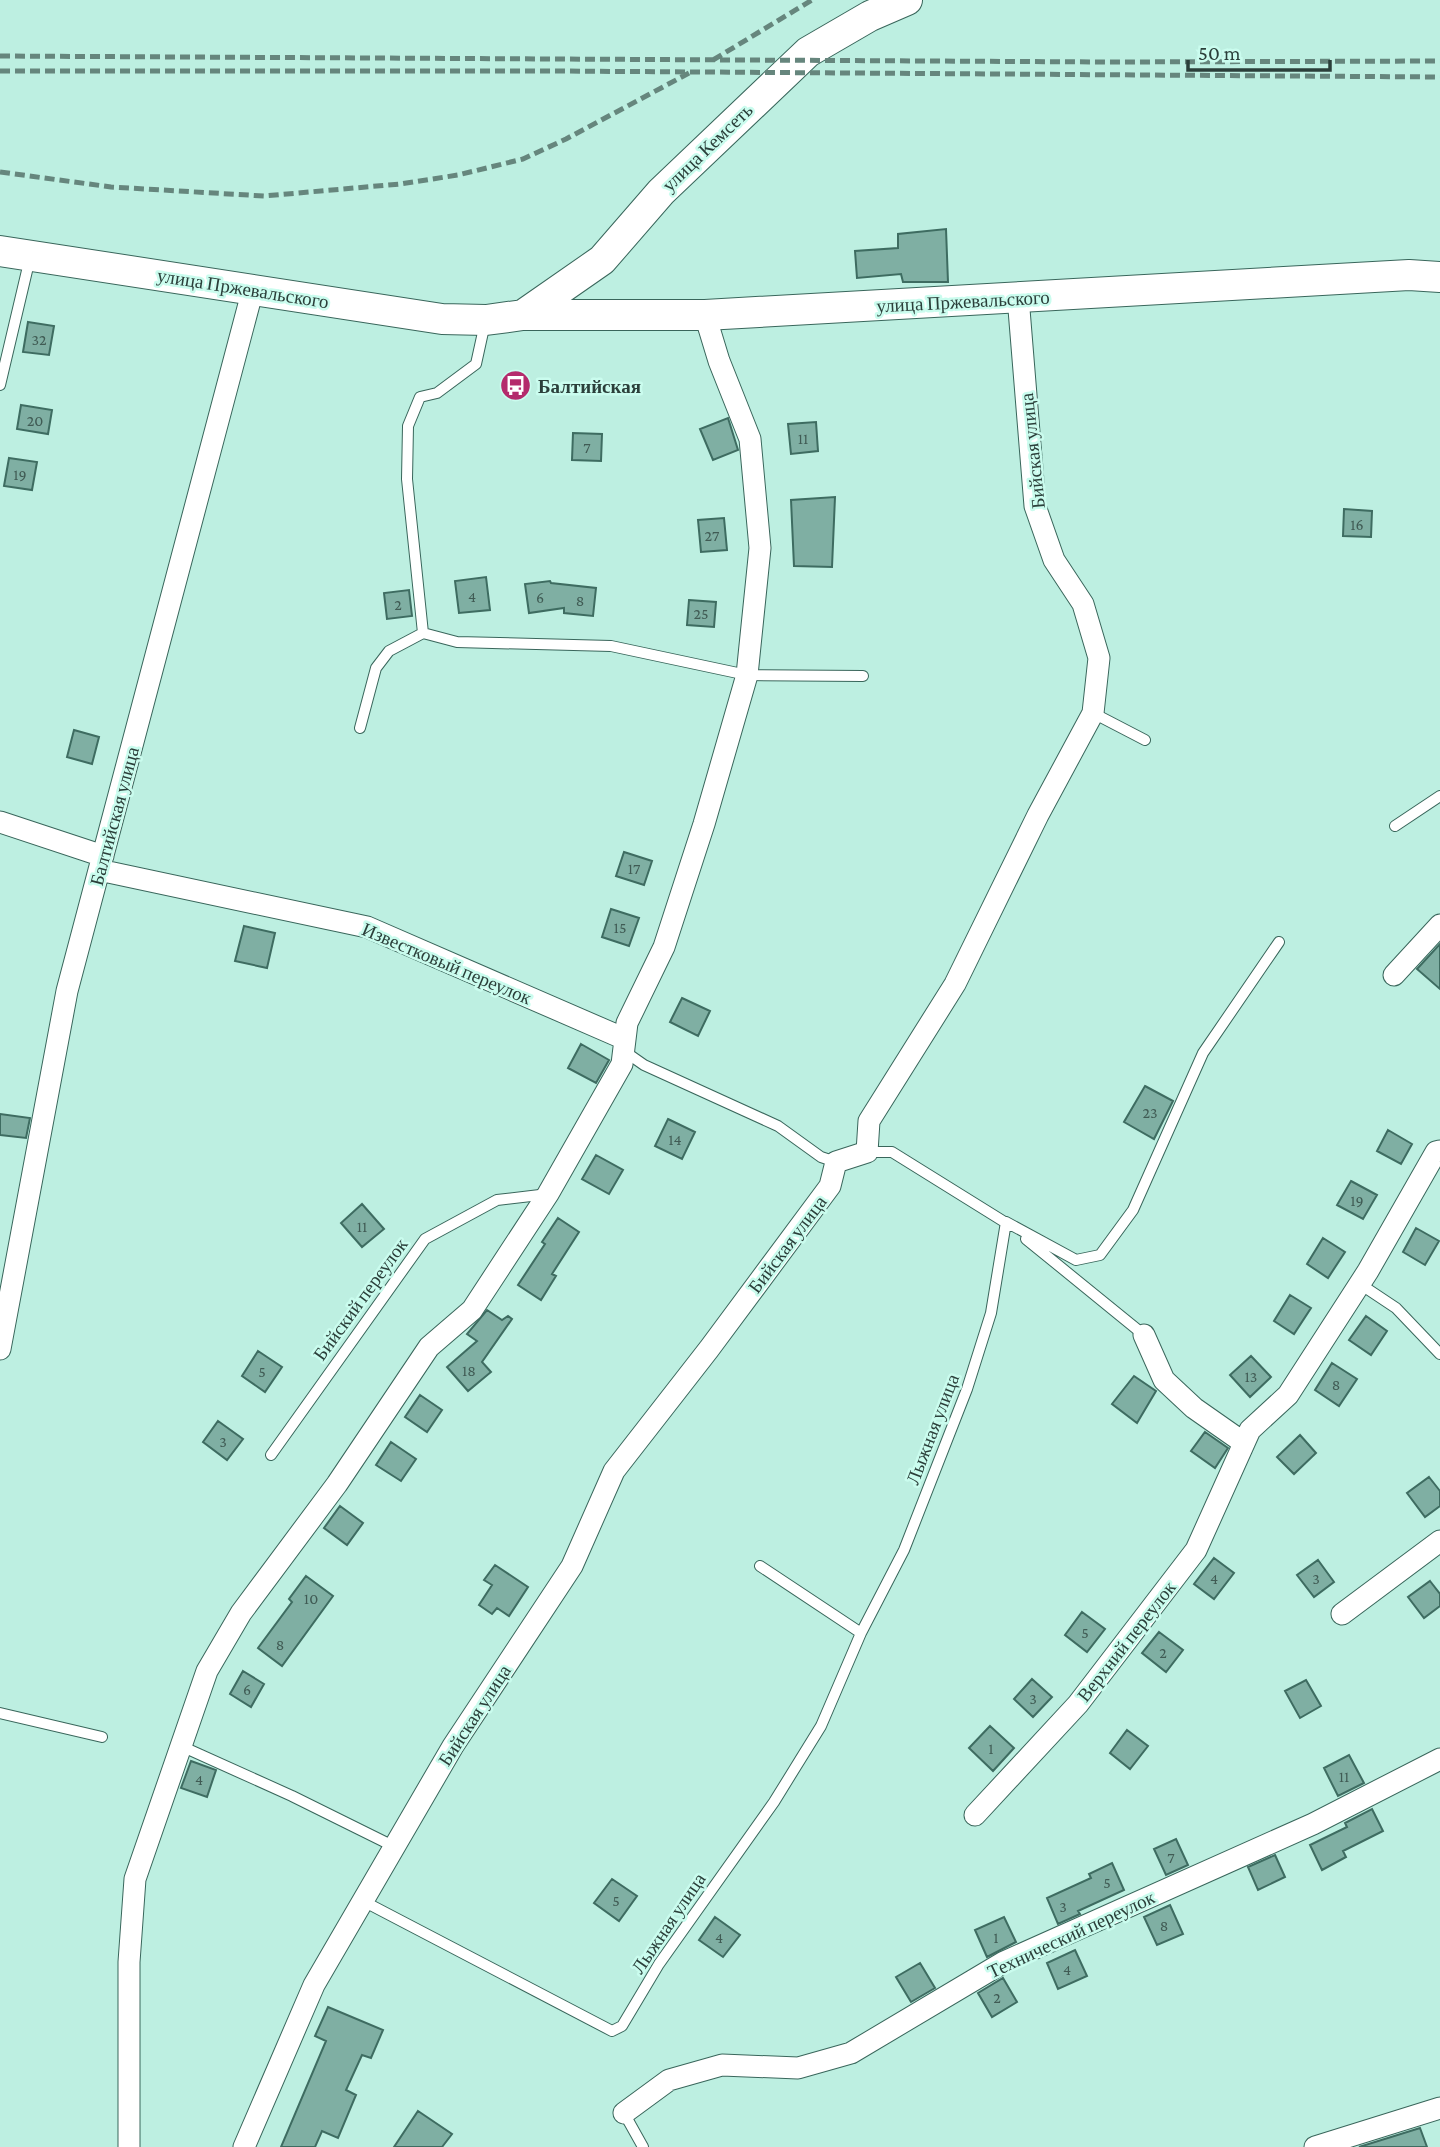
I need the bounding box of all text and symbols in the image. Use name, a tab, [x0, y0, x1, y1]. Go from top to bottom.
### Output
scale bar	[1188, 28, 1330, 72]
text: 50 m	[1198, 41, 1241, 65]
street label: улица Кемсеть	[658, 99, 757, 196]
street label: улица Пржевальского	[156, 265, 330, 312]
street label: улица Пржевальского	[876, 286, 1050, 317]
house number: 32	[31, 331, 47, 348]
bus stop icon: Балтийская	[498, 369, 532, 403]
place label: Балтийская	[538, 376, 641, 397]
street label: Бийская улица	[1016, 391, 1049, 510]
house number: 20	[27, 412, 43, 429]
house number: 11	[798, 430, 808, 447]
house number: 7	[583, 439, 591, 456]
house number: 19	[13, 466, 27, 483]
house number: 16	[1350, 516, 1364, 533]
house number: 27	[705, 527, 720, 544]
house number: 4	[468, 588, 476, 605]
house number: 6	[536, 589, 544, 606]
house number: 8	[576, 592, 584, 609]
house number: 2	[394, 596, 402, 613]
house number: 25	[693, 605, 709, 622]
street label: Балтийская улица	[86, 744, 143, 888]
house number: 17	[628, 860, 641, 877]
street label: Известковый переулок	[359, 918, 535, 1009]
house number: 15	[614, 919, 626, 936]
house number: 23	[1142, 1104, 1158, 1121]
house number: 14	[668, 1131, 682, 1148]
street label: Бийская улица	[744, 1191, 831, 1297]
house number: 19	[1350, 1192, 1364, 1209]
house number: 11	[357, 1218, 367, 1235]
street label: Бийский переулок	[309, 1234, 412, 1364]
house number: 18	[462, 1362, 476, 1379]
house number: 5	[258, 1363, 266, 1380]
house number: 13	[1245, 1368, 1257, 1385]
street label: Лыжная улица	[902, 1370, 963, 1487]
house number: 8	[1332, 1376, 1340, 1393]
house number: 3	[219, 1433, 227, 1450]
house number: 4	[1210, 1570, 1218, 1587]
house number: 3	[1312, 1570, 1320, 1587]
street label: Верхний переулок	[1073, 1576, 1180, 1706]
house number: 10	[304, 1590, 318, 1607]
house number: 5	[1081, 1624, 1089, 1641]
house number: 8	[276, 1636, 284, 1653]
house number: 2	[1159, 1644, 1167, 1661]
street label: Бийская улица	[434, 1660, 515, 1770]
house number: 6	[243, 1681, 251, 1698]
house number: 3	[1029, 1690, 1037, 1707]
house number: 1	[988, 1740, 994, 1757]
house number: 11	[1339, 1768, 1349, 1785]
house number: 4	[195, 1771, 203, 1788]
house number: 7	[1167, 1849, 1175, 1866]
street label: Лыжная улица	[627, 1869, 710, 1977]
house number: 5	[1103, 1874, 1111, 1891]
street label: Технический переулок	[984, 1886, 1159, 1982]
house number: 5	[612, 1892, 620, 1909]
house number: 3	[1059, 1898, 1067, 1915]
house number: 8	[1160, 1917, 1168, 1934]
house number: 4	[715, 1929, 723, 1946]
house number: 1	[993, 1929, 999, 1946]
house number: 4	[1063, 1961, 1071, 1978]
house number: 2	[993, 1989, 1001, 2006]

